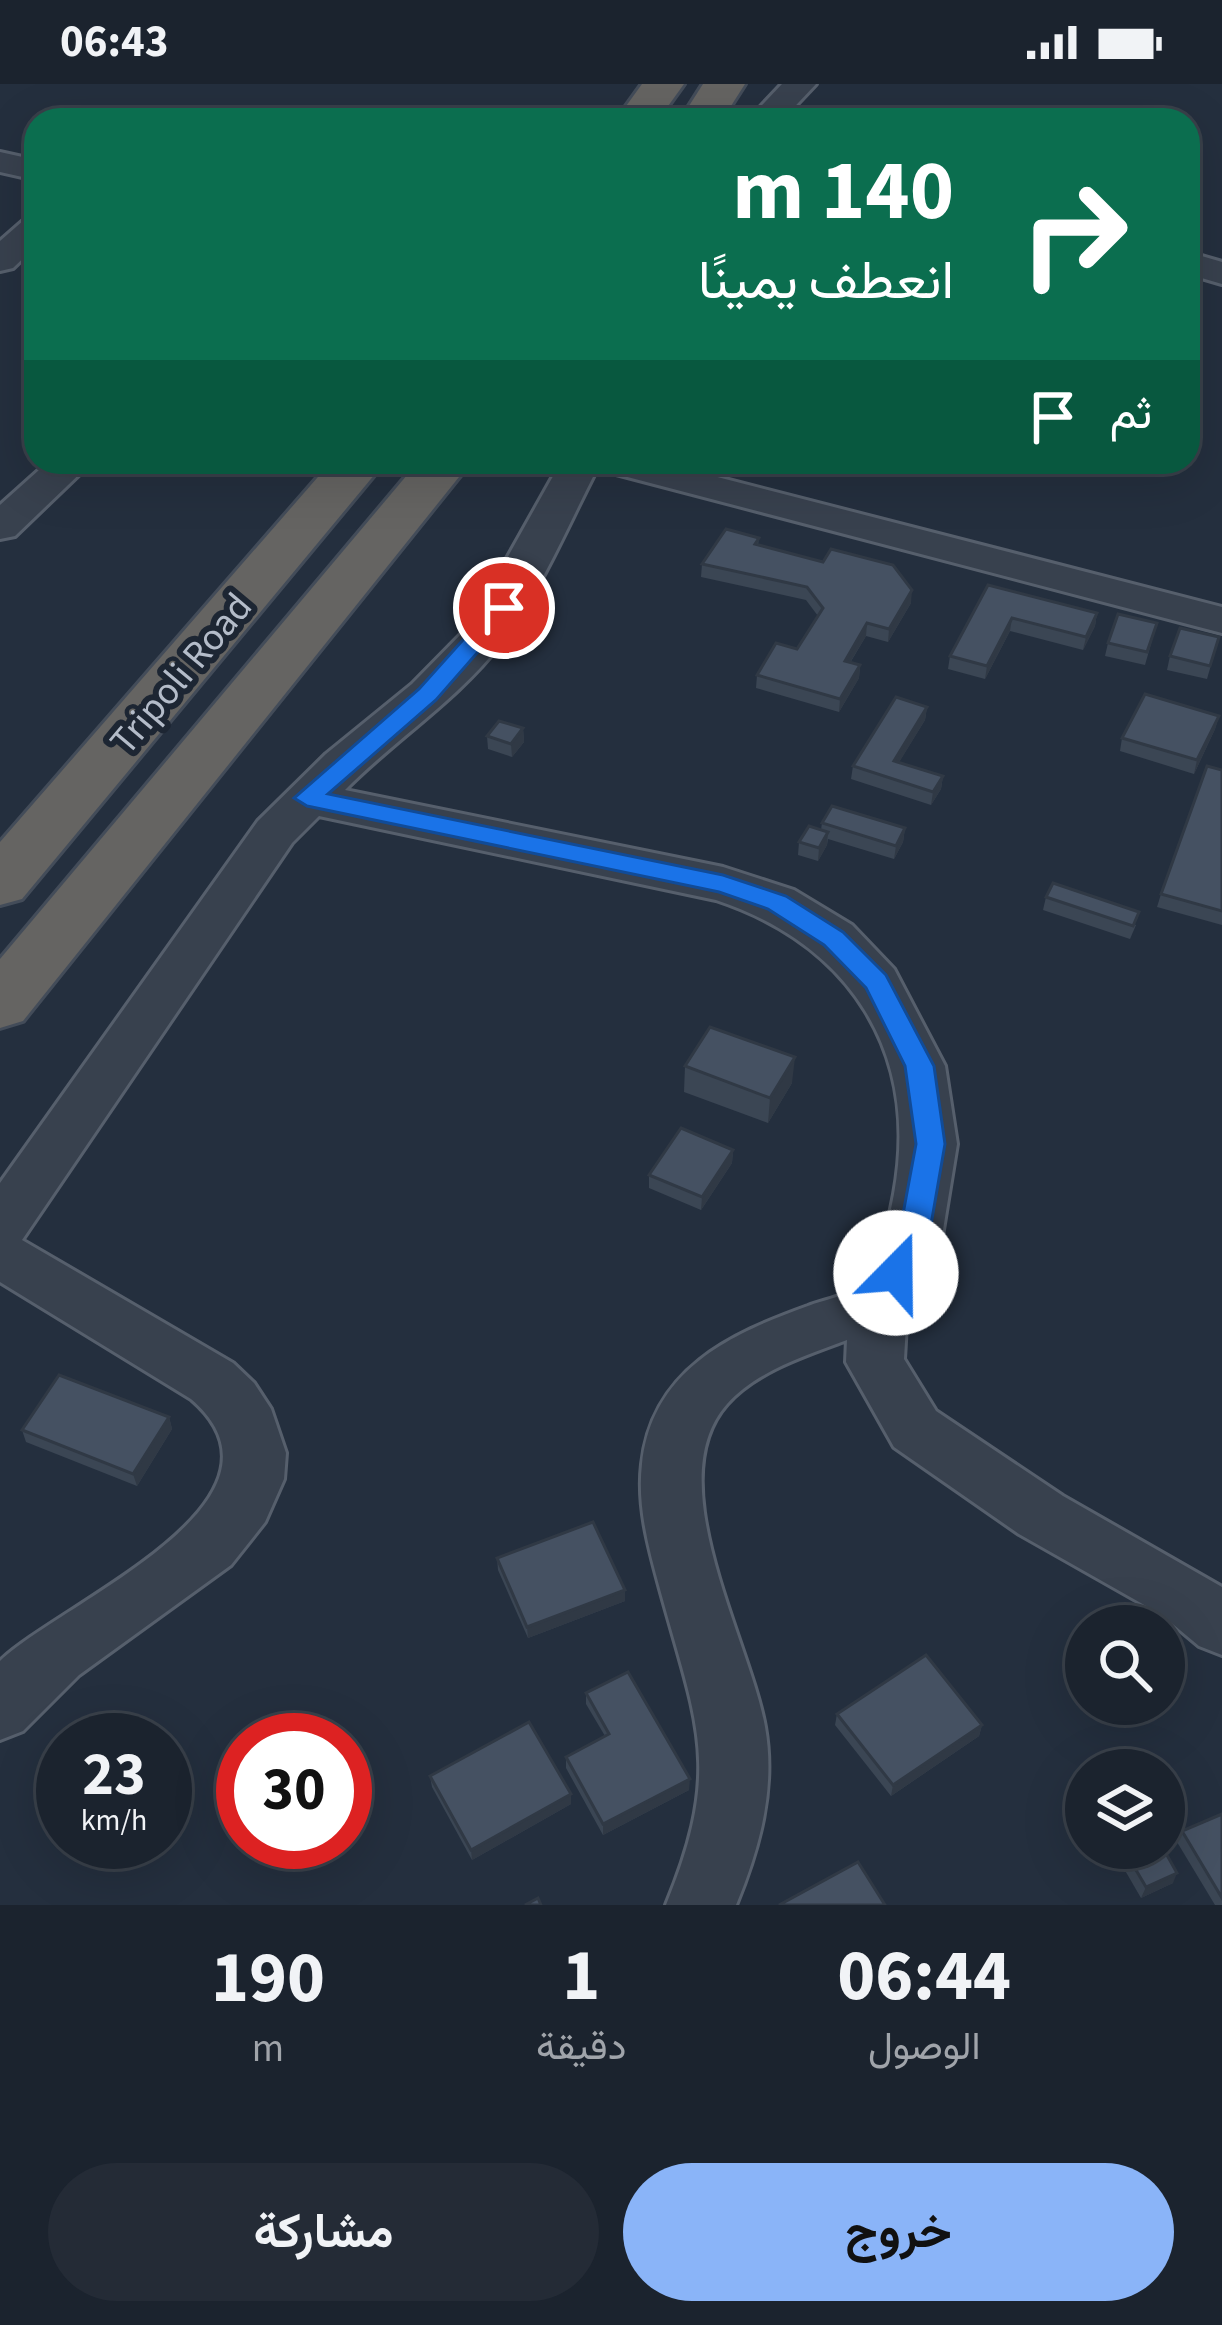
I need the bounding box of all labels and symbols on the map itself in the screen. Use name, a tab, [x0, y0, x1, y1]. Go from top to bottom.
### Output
pin	[453, 557, 555, 659]
street label: Tripoli Road	[97, 581, 266, 767]
position arrow	[833, 1210, 959, 1336]
speed limit sign: 30	[216, 1713, 372, 1869]

